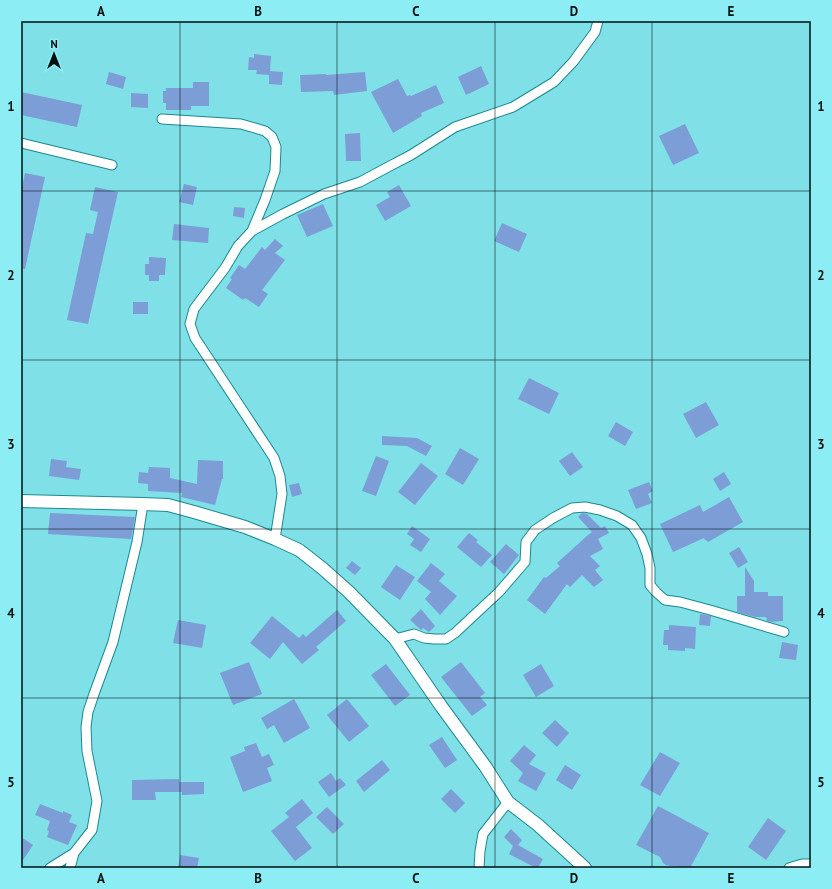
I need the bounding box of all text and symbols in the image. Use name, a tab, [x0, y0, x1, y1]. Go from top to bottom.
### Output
text: A	[97, 3, 105, 20]
text: B	[254, 3, 262, 20]
text: C	[412, 3, 420, 20]
text: D	[570, 3, 578, 20]
text: E	[728, 3, 735, 20]
north arrow	[34, 34, 74, 74]
text: N	[50, 37, 58, 51]
text: 1	[7, 98, 15, 115]
text: 1	[817, 98, 825, 115]
text: 2	[7, 267, 15, 284]
text: 2	[817, 267, 825, 284]
text: 3	[7, 436, 15, 453]
text: 3	[817, 436, 825, 453]
text: 4	[7, 605, 15, 622]
text: 4	[817, 605, 825, 622]
text: 5	[7, 774, 15, 791]
text: 5	[817, 774, 825, 791]
text: A	[97, 870, 105, 887]
text: B	[254, 870, 262, 887]
text: C	[412, 870, 420, 887]
text: D	[570, 870, 578, 887]
text: E	[728, 870, 735, 887]

